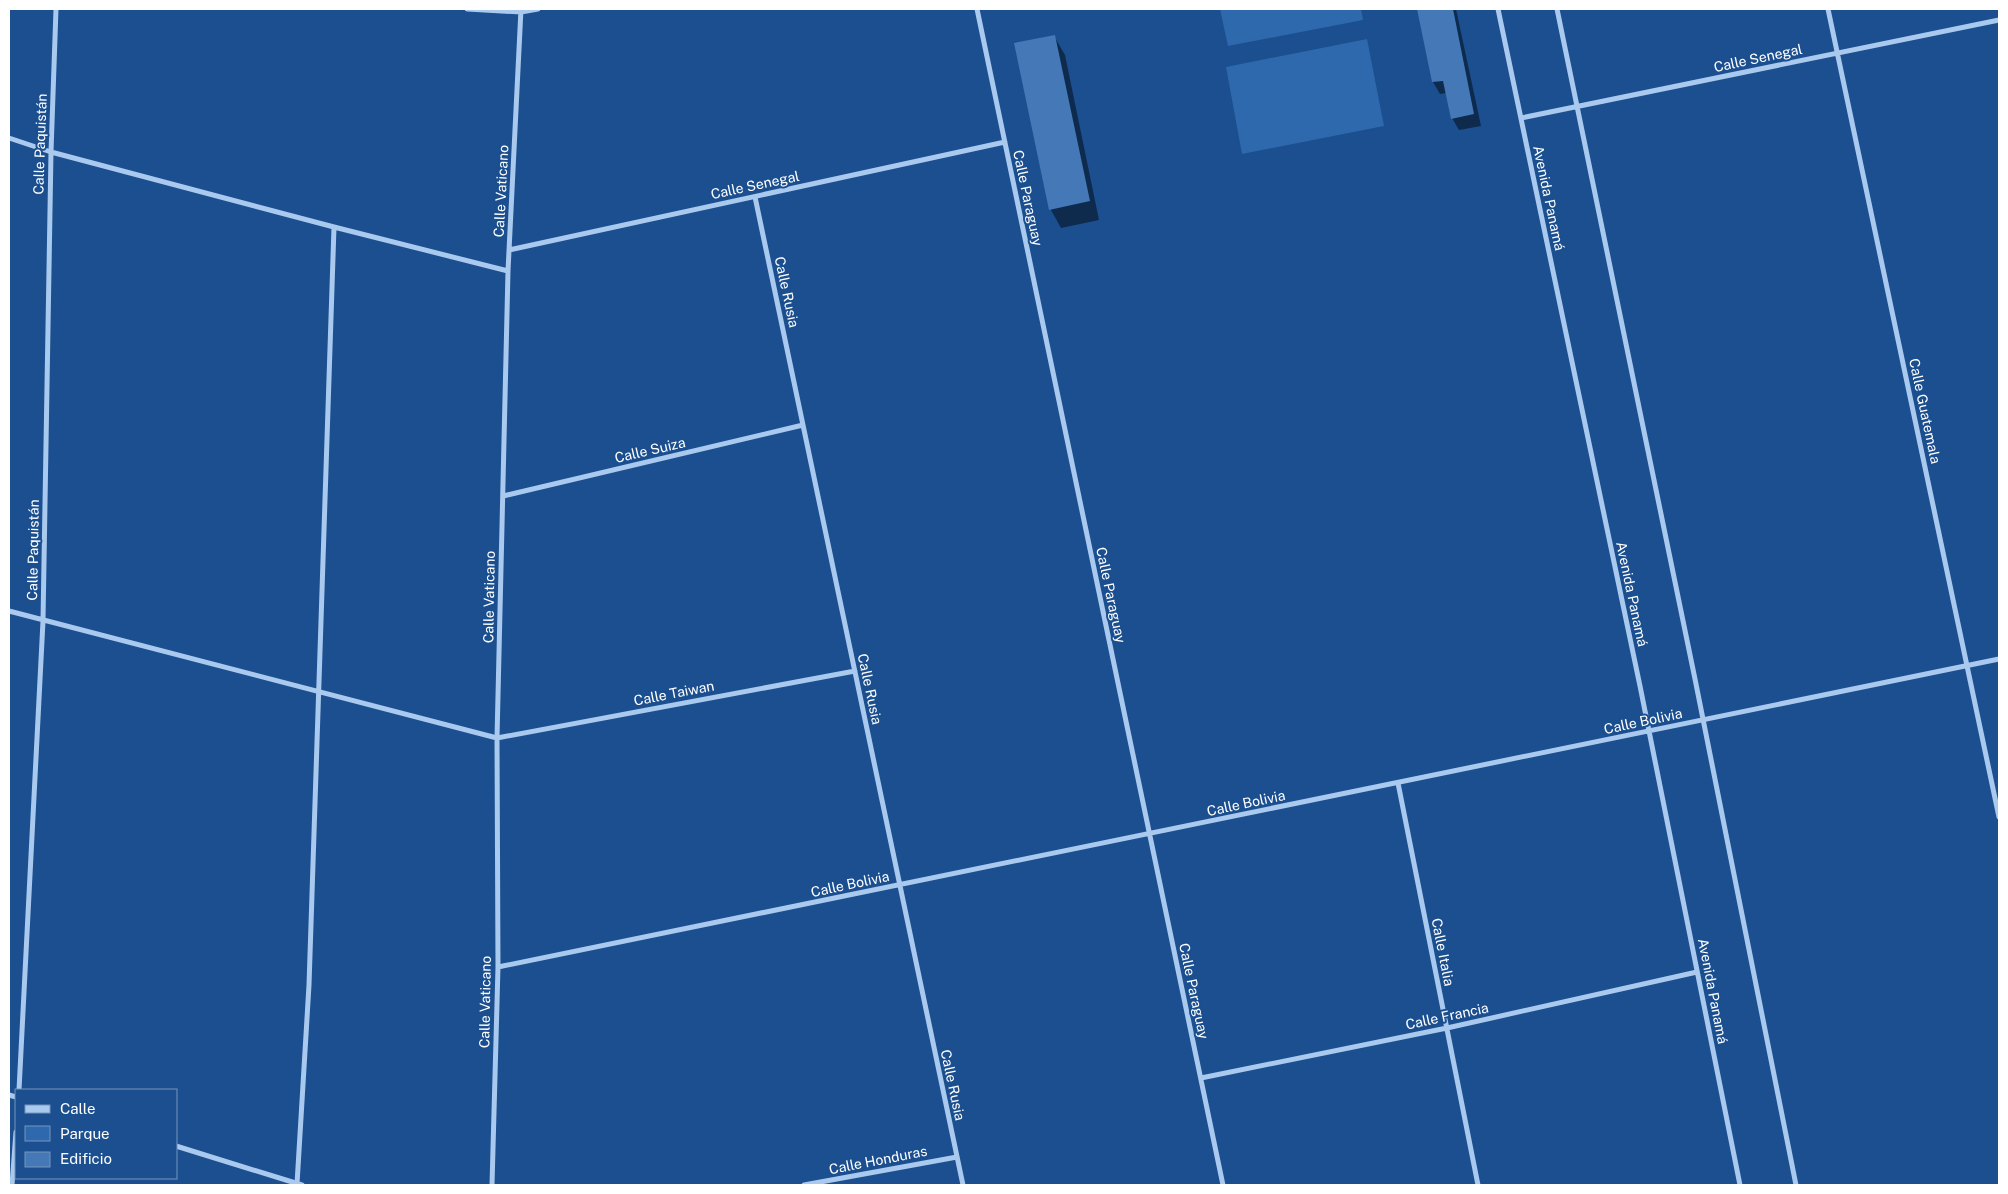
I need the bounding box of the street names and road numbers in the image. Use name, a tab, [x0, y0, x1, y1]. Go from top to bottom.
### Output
street label: Calle Senegal	[1712, 41, 1804, 75]
street label: Calle Paquistán	[30, 93, 50, 195]
street label: Calle Vaticano	[491, 144, 511, 238]
street label: Avenida Panamá	[1530, 144, 1568, 252]
street label: Calle Paraguay	[1010, 149, 1046, 248]
street label: Calle Senegal	[709, 168, 801, 202]
street label: Calle Rusia	[772, 255, 802, 329]
street label: Calle Guatemala	[1906, 357, 1944, 465]
street label: Calle Suiza	[613, 434, 687, 466]
street label: Calle Paquistán	[24, 499, 42, 601]
street label: Avenida Panamá	[1613, 540, 1651, 648]
street label: Calle Paraguay	[1093, 546, 1129, 645]
street label: Calle Vaticano	[480, 551, 498, 643]
street label: Calle Rusia	[855, 652, 885, 726]
street label: Calle Taiwan	[632, 677, 716, 709]
street label: Calle Bolivia	[1602, 705, 1684, 737]
street label: Calle Bolivia	[1205, 787, 1287, 819]
street label: Calle Bolivia	[809, 868, 891, 900]
street label: Calle Italia	[1429, 917, 1457, 987]
street label: Avenida Panamá	[1695, 937, 1731, 1045]
street label: Calle Paraguay	[1176, 942, 1212, 1041]
street label: Calle Vaticano	[476, 956, 494, 1048]
street label: Calle Francia	[1404, 999, 1490, 1033]
street label: Calle Rusia	[938, 1048, 968, 1122]
street label: Calle Honduras	[828, 1143, 928, 1177]

